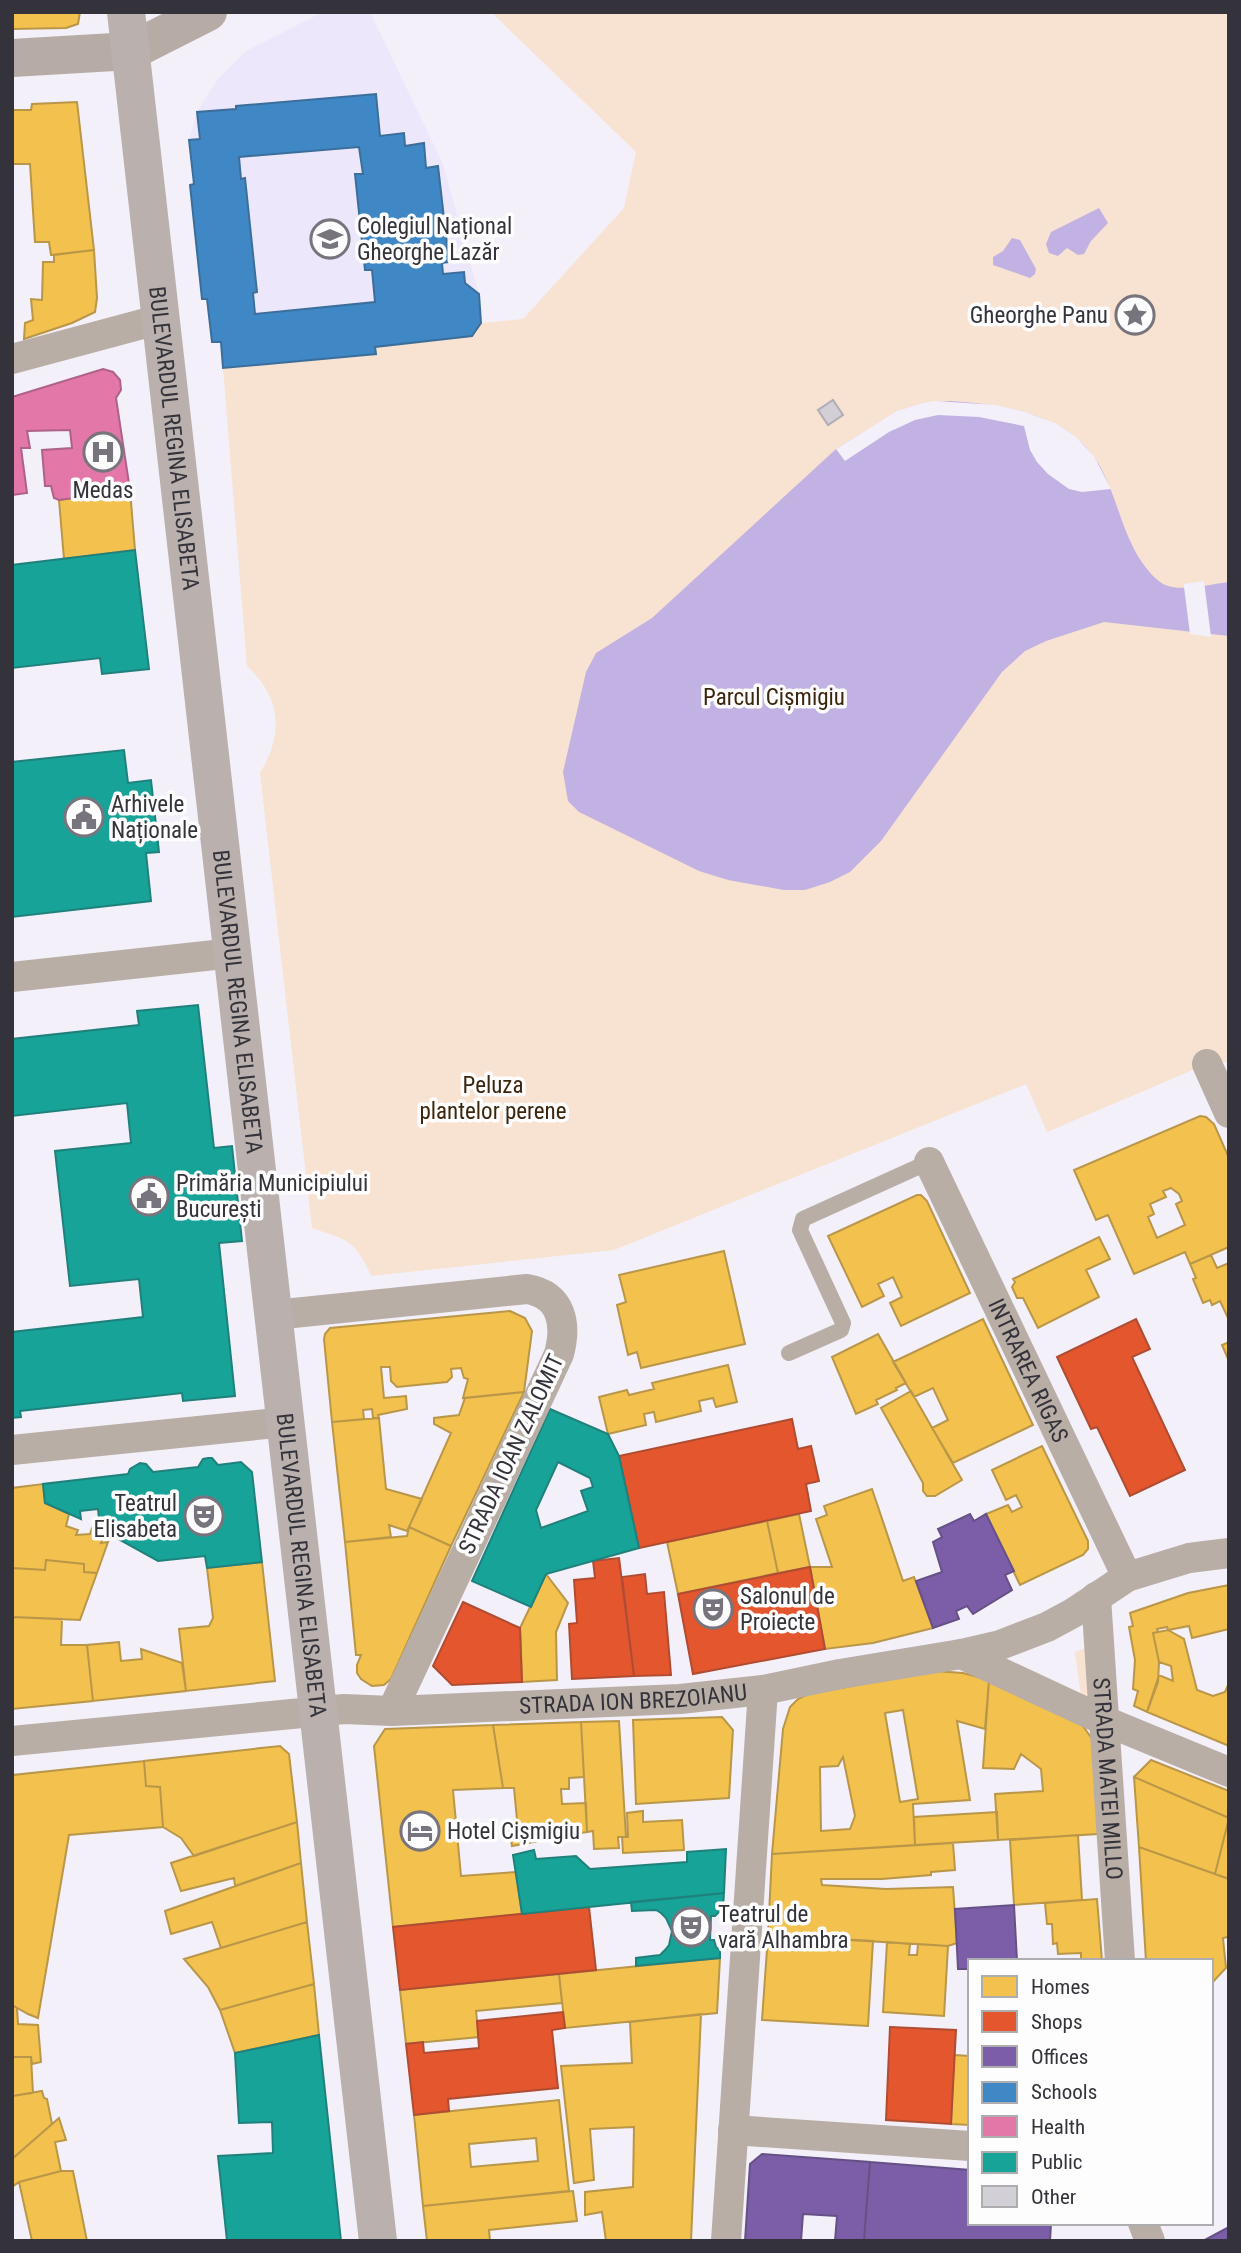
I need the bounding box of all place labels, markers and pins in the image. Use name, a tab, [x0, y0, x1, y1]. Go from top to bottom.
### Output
place label: Colegiul Național Gheorghe Lazăr	[357, 213, 512, 266]
school or university icon: Colegiul Național Gheorghe Lazăr	[309, 218, 351, 260]
place icon: Gheorghe Panu	[1114, 294, 1156, 336]
place label: Gheorghe Panu	[970, 302, 1108, 329]
hospital icon: Medas	[82, 431, 124, 473]
place label: Medas	[72, 477, 134, 504]
place label: Arhivele Naționale	[111, 791, 198, 844]
public building icon: Arhivele Naționale	[63, 796, 105, 838]
place label: Primăria Municipiului București	[176, 1170, 368, 1223]
public building icon: Primăria Municipiului București	[128, 1175, 170, 1217]
place label: Teatrul Elisabeta	[94, 1490, 177, 1543]
theatre icon: Teatrul Elisabeta	[183, 1495, 225, 1537]
place label: Salonul de Proiecte	[740, 1583, 835, 1636]
theatre icon: Salonul de Proiecte	[692, 1588, 734, 1630]
hotel icon: Hotel Cișmigiu	[399, 1810, 441, 1852]
place label: Hotel Cișmigiu	[447, 1818, 580, 1845]
place label: Teatrul de vară Alhambra	[718, 1901, 848, 1954]
theatre icon: Teatrul de vară Alhambra	[670, 1906, 712, 1948]

